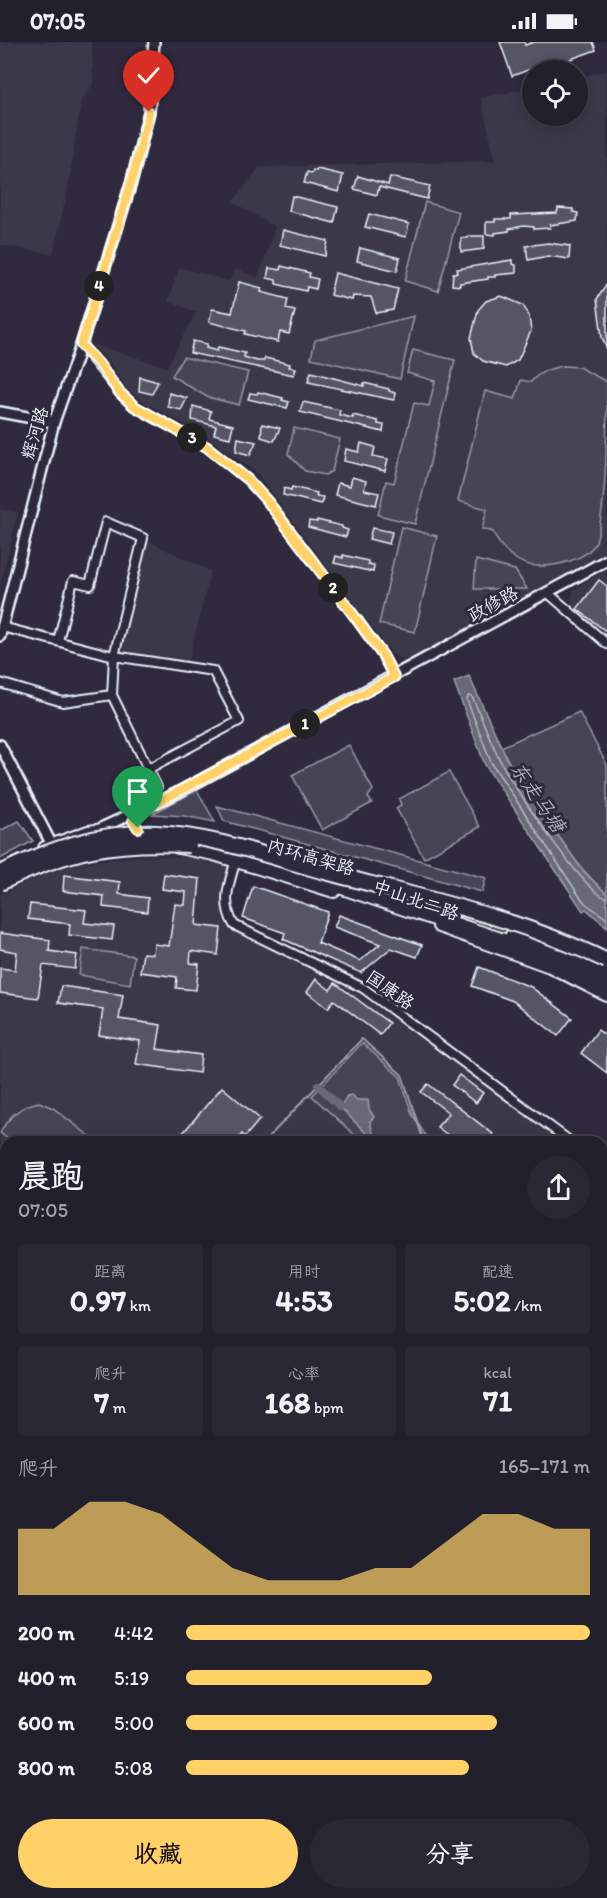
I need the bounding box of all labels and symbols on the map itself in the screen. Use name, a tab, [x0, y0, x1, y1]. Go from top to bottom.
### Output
pin	[123, 50, 174, 112]
pin: 4	[84, 271, 114, 301]
street label: 辉河路	[17, 404, 53, 462]
pin: 3	[177, 423, 207, 453]
pin: 2	[318, 573, 348, 603]
street label: 政修路	[464, 582, 522, 626]
pin: 1	[290, 709, 320, 739]
water label: 东走马塘	[506, 757, 571, 839]
pin	[112, 766, 163, 828]
street label: 内环高架路	[265, 834, 357, 880]
street label: 中山北二路	[370, 875, 462, 925]
street label: 国康路	[362, 966, 418, 1014]

